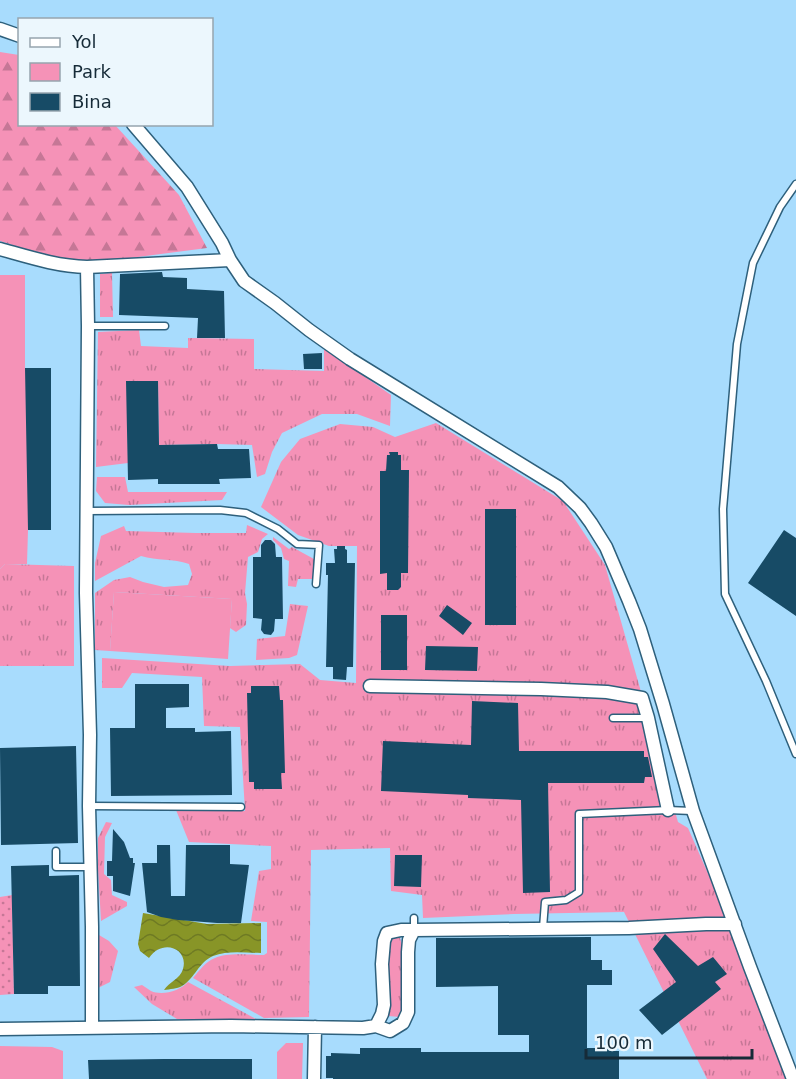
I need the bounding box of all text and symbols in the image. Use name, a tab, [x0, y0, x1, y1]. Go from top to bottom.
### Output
legend	[18, 18, 213, 126]
text: Yol	[71, 31, 97, 52]
text: Park	[72, 61, 111, 82]
text: Bina	[72, 91, 112, 112]
scale bar	[586, 1022, 752, 1060]
text: 100 m	[595, 1032, 653, 1053]

